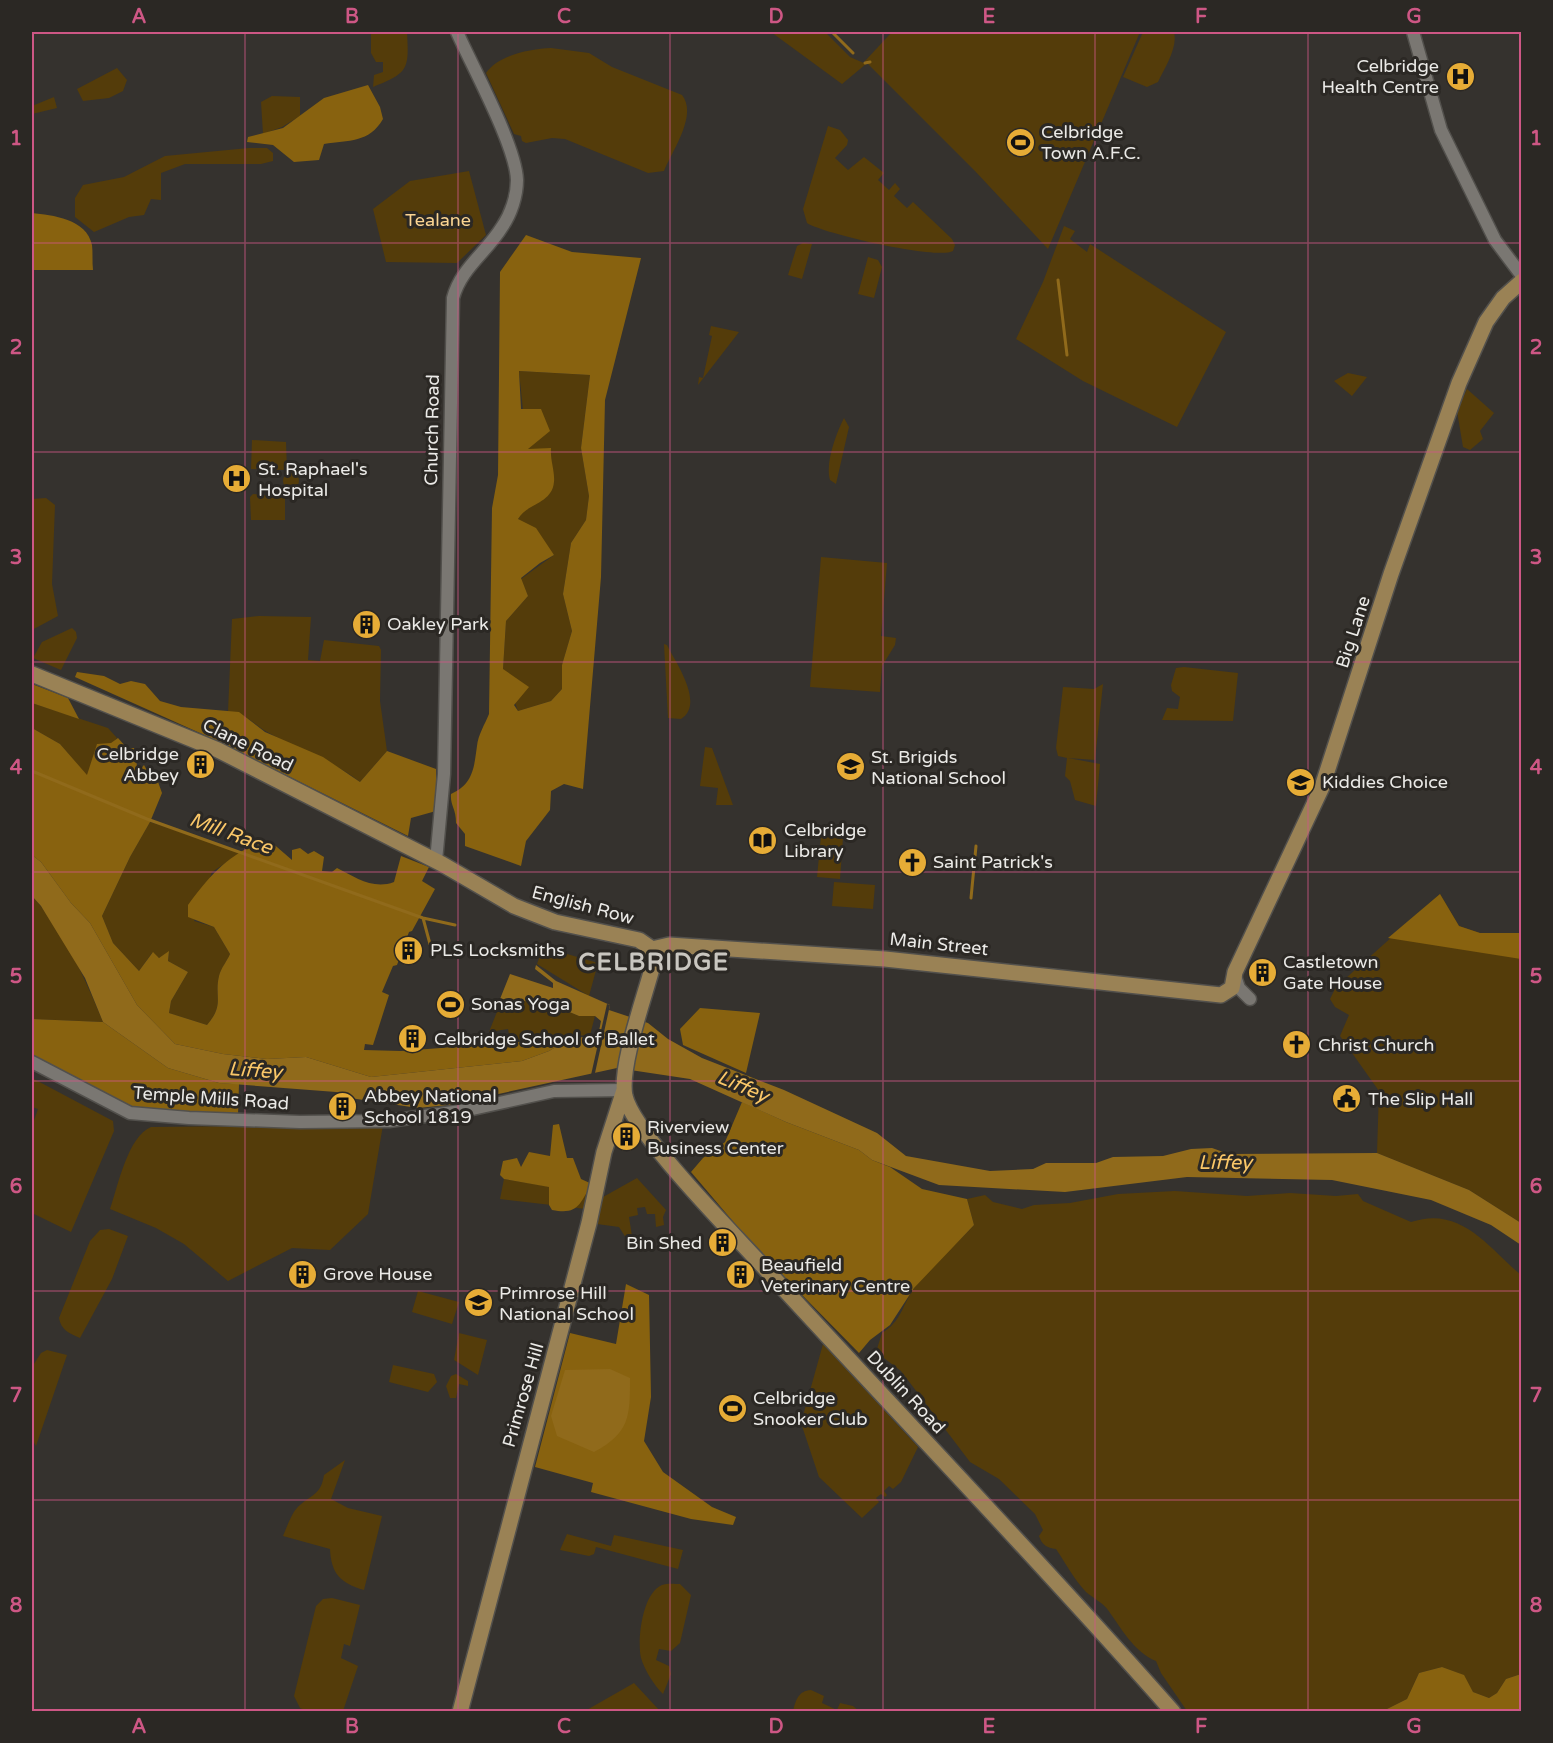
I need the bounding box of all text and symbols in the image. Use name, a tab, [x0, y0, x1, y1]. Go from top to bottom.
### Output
text: A	[132, 5, 147, 29]
text: B	[345, 5, 359, 29]
text: C	[557, 5, 571, 29]
text: D	[768, 5, 784, 29]
text: E	[983, 5, 996, 29]
text: F	[1195, 5, 1207, 29]
text: G	[1406, 5, 1422, 29]
place label: Celbridge Health Centre	[1322, 55, 1439, 98]
hospital icon: Celbridge Health Centre	[1444, 60, 1476, 92]
place label: Celbridge Town A.F.C.	[1041, 121, 1141, 164]
sports icon: Celbridge Town A.F.C.	[1004, 126, 1036, 158]
text: 1	[10, 127, 22, 151]
text: 1	[1530, 127, 1542, 151]
park label: Tealane	[405, 209, 471, 231]
text: 2	[10, 336, 22, 360]
text: 2	[1530, 336, 1542, 360]
street label: Church Road	[420, 374, 444, 486]
place label: St. Raphael's Hospital	[258, 458, 368, 501]
hospital icon: St. Raphael's Hospital	[221, 463, 253, 495]
text: 3	[10, 546, 22, 570]
text: 3	[1530, 546, 1542, 570]
street label: Big Lane	[1331, 593, 1375, 671]
building icon: Oakley Park	[350, 608, 382, 640]
place label: Oakley Park	[387, 613, 489, 635]
street label: Clane Road	[199, 714, 297, 776]
place label: Celbridge Abbey	[96, 743, 179, 786]
place label: St. Brigids National School	[871, 746, 1006, 789]
building icon: Celbridge Abbey	[184, 748, 216, 780]
school or university icon: St. Brigids National School	[834, 751, 866, 783]
text: 4	[10, 756, 23, 780]
text: 4	[1530, 756, 1543, 780]
school or university icon: Kiddies Choice	[1285, 766, 1317, 798]
place label: Kiddies Choice	[1322, 771, 1448, 793]
water label: Mill Race	[186, 808, 277, 861]
place label: Celbridge Library	[784, 819, 867, 862]
library icon: Celbridge Library	[747, 824, 779, 856]
church icon: Saint Patrick's	[896, 846, 928, 878]
place label: Saint Patrick's	[933, 851, 1053, 873]
street label: English Row	[530, 881, 636, 929]
street label: Main Street	[889, 928, 990, 960]
building icon: PLS Locksmiths	[393, 934, 425, 966]
place label: PLS Locksmiths	[430, 939, 565, 961]
district label: CELBRIDGE	[578, 948, 730, 977]
place label: Castletown Gate House	[1283, 951, 1382, 994]
building icon: Castletown Gate House	[1246, 956, 1278, 988]
text: 5	[10, 965, 22, 989]
text: 5	[1530, 965, 1542, 989]
sports icon: Sonas Yoga	[434, 988, 466, 1020]
place label: Sonas Yoga	[471, 993, 570, 1015]
building icon: Celbridge School of Ballet	[397, 1023, 429, 1055]
place label: Celbridge School of Ballet	[434, 1028, 655, 1050]
church icon: Christ Church	[1281, 1029, 1313, 1061]
place label: Christ Church	[1318, 1034, 1435, 1056]
water label: Liffey	[227, 1057, 285, 1085]
water label: Liffey	[713, 1065, 774, 1109]
street label: Temple Mills Road	[132, 1082, 290, 1114]
public building icon: The Slip Hall	[1331, 1083, 1363, 1115]
place label: Abbey National School 1819	[364, 1085, 497, 1128]
place label: The Slip Hall	[1368, 1088, 1473, 1110]
building icon: Abbey National School 1819	[327, 1090, 359, 1122]
place label: Riverview Business Center	[647, 1116, 784, 1159]
building icon: Riverview Business Center	[610, 1121, 642, 1153]
water label: Liffey	[1198, 1151, 1254, 1175]
text: 6	[10, 1175, 22, 1199]
text: 6	[1530, 1175, 1542, 1199]
building icon: Bin Shed	[707, 1227, 739, 1259]
place label: Bin Shed	[626, 1232, 702, 1254]
place label: Beaufield Veterinary Centre	[761, 1254, 910, 1297]
building icon: Grove House	[286, 1258, 318, 1290]
building icon: Beaufield Veterinary Centre	[724, 1259, 756, 1291]
place label: Grove House	[323, 1263, 432, 1285]
place label: Primrose Hill National School	[499, 1282, 634, 1325]
school or university icon: Primrose Hill National School	[462, 1287, 494, 1319]
street label: Primrose Hill	[498, 1340, 548, 1450]
street label: Dublin Road	[862, 1346, 950, 1438]
text: 7	[10, 1384, 22, 1408]
text: 7	[1530, 1384, 1542, 1408]
place label: Celbridge Snooker Club	[753, 1387, 868, 1430]
sports icon: Celbridge Snooker Club	[716, 1392, 748, 1424]
text: 8	[10, 1594, 22, 1618]
text: 8	[1530, 1594, 1542, 1618]
text: A	[132, 1715, 147, 1739]
text: B	[345, 1715, 359, 1739]
text: C	[557, 1715, 571, 1739]
text: D	[768, 1715, 784, 1739]
text: E	[983, 1715, 996, 1739]
text: F	[1195, 1715, 1207, 1739]
text: G	[1406, 1715, 1422, 1739]

